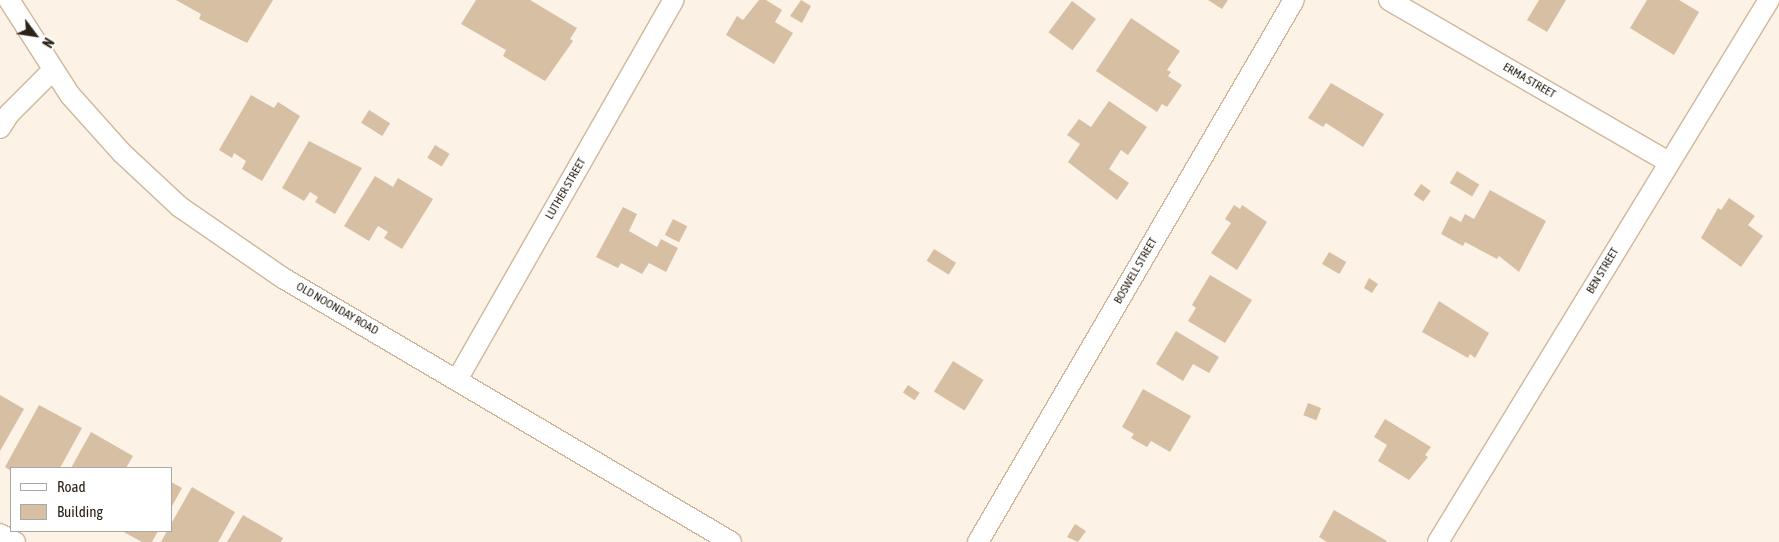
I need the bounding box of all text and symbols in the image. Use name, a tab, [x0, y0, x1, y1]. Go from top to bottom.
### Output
north arrow	[10, 10, 60, 60]
text: N	[39, 35, 57, 50]
street label: ERMA STREET	[1500, 60, 1558, 102]
street label: LUTHER STREET	[543, 156, 589, 222]
street label: BOSWELL STREET	[1111, 235, 1161, 307]
street label: BEN STREET	[1584, 245, 1622, 297]
street label: OLD NOONDAY ROAD	[293, 280, 381, 338]
legend	[10, 467, 172, 532]
text: Road	[57, 478, 86, 495]
text: Building	[57, 503, 103, 520]

